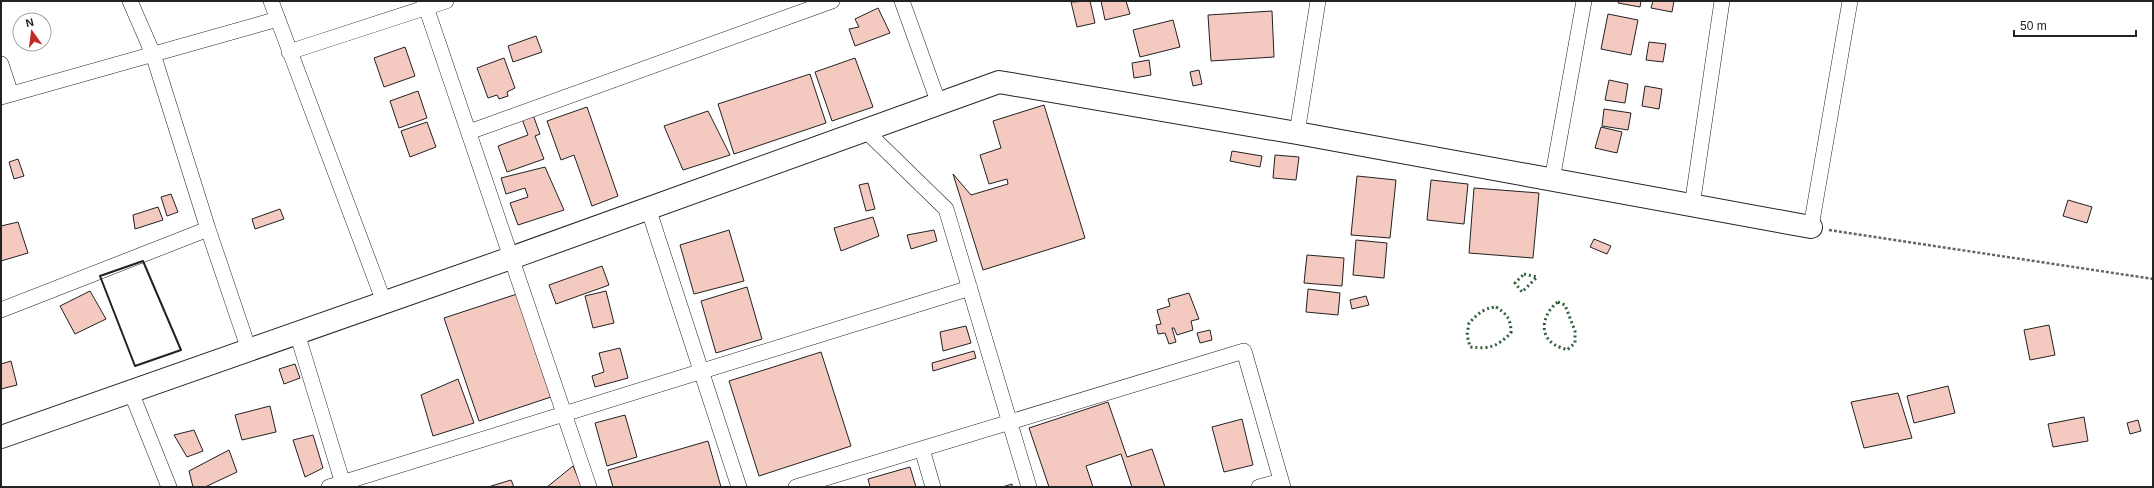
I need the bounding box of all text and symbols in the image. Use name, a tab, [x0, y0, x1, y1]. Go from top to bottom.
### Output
north arrow	[12, 12, 52, 52]
scale bar	[2014, 12, 2136, 38]
text: N	[24, 16, 35, 29]
text: 50 m	[2020, 19, 2047, 33]

